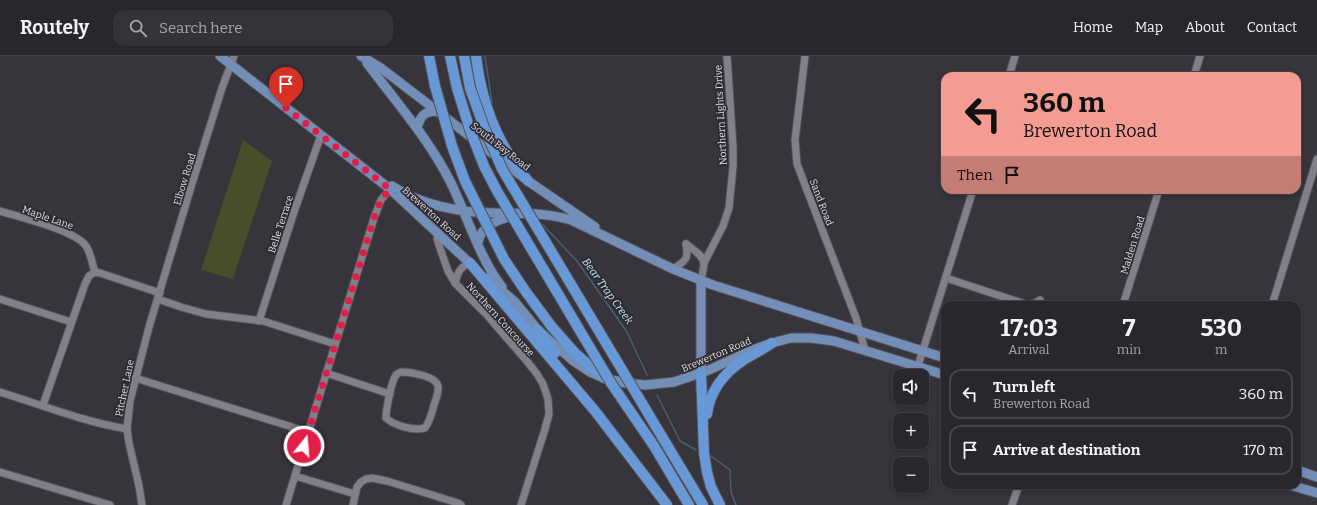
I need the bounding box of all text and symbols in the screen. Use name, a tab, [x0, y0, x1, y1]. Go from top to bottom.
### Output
search box	[113, 10, 393, 46]
text: Routely	[20, 16, 89, 39]
icon: search	[127, 17, 149, 39]
text: Search here	[159, 19, 242, 37]
text: Home	[1073, 19, 1113, 36]
text: Map	[1135, 19, 1163, 36]
text: About	[1185, 19, 1225, 36]
text: Contact	[1247, 19, 1297, 36]
street label: Northern Lights Drive	[712, 64, 730, 166]
pin	[269, 67, 303, 108]
icon: arrive	[275, 73, 297, 95]
text: 360 m	[1023, 86, 1105, 119]
icon: left	[957, 88, 1009, 140]
street label: South Bay Road	[468, 120, 532, 174]
text: Brewerton Road	[1023, 120, 1157, 142]
street label: Elbow Road	[171, 152, 199, 207]
icon: arrive	[1001, 164, 1023, 186]
text: Then	[957, 166, 993, 184]
street label: Sand Road	[807, 177, 835, 227]
street label: Brewerton Road	[400, 184, 463, 243]
street label: Belle Terrace	[266, 194, 296, 255]
street label: Maple Lane	[21, 204, 75, 232]
street label: Malden Road	[1118, 215, 1148, 276]
water label: Bear Trap Creek	[579, 256, 637, 328]
street label: Northern Concourse	[464, 280, 537, 359]
text: 17:03	[1000, 314, 1058, 342]
text: 7	[1123, 314, 1136, 342]
text: 530	[1200, 314, 1242, 342]
street label: Brewerton Road	[680, 335, 753, 375]
text: Arrival	[1008, 342, 1049, 357]
text: min	[1117, 342, 1141, 357]
text: m	[1215, 342, 1227, 357]
street label: Pitcher Lane	[113, 359, 137, 418]
map controls	[893, 369, 929, 493]
button: sound	[893, 369, 929, 405]
text: Turn left	[993, 378, 1055, 396]
icon: left	[959, 383, 981, 405]
text: 360 m	[1239, 385, 1283, 403]
text: Brewerton Road	[993, 396, 1090, 411]
button: +	[893, 413, 929, 449]
position arrow	[283, 425, 325, 467]
icon: arrive	[959, 439, 981, 461]
text: Arrive at destination	[993, 441, 1140, 459]
text: 170 m	[1243, 441, 1283, 459]
button: −	[893, 457, 929, 493]

